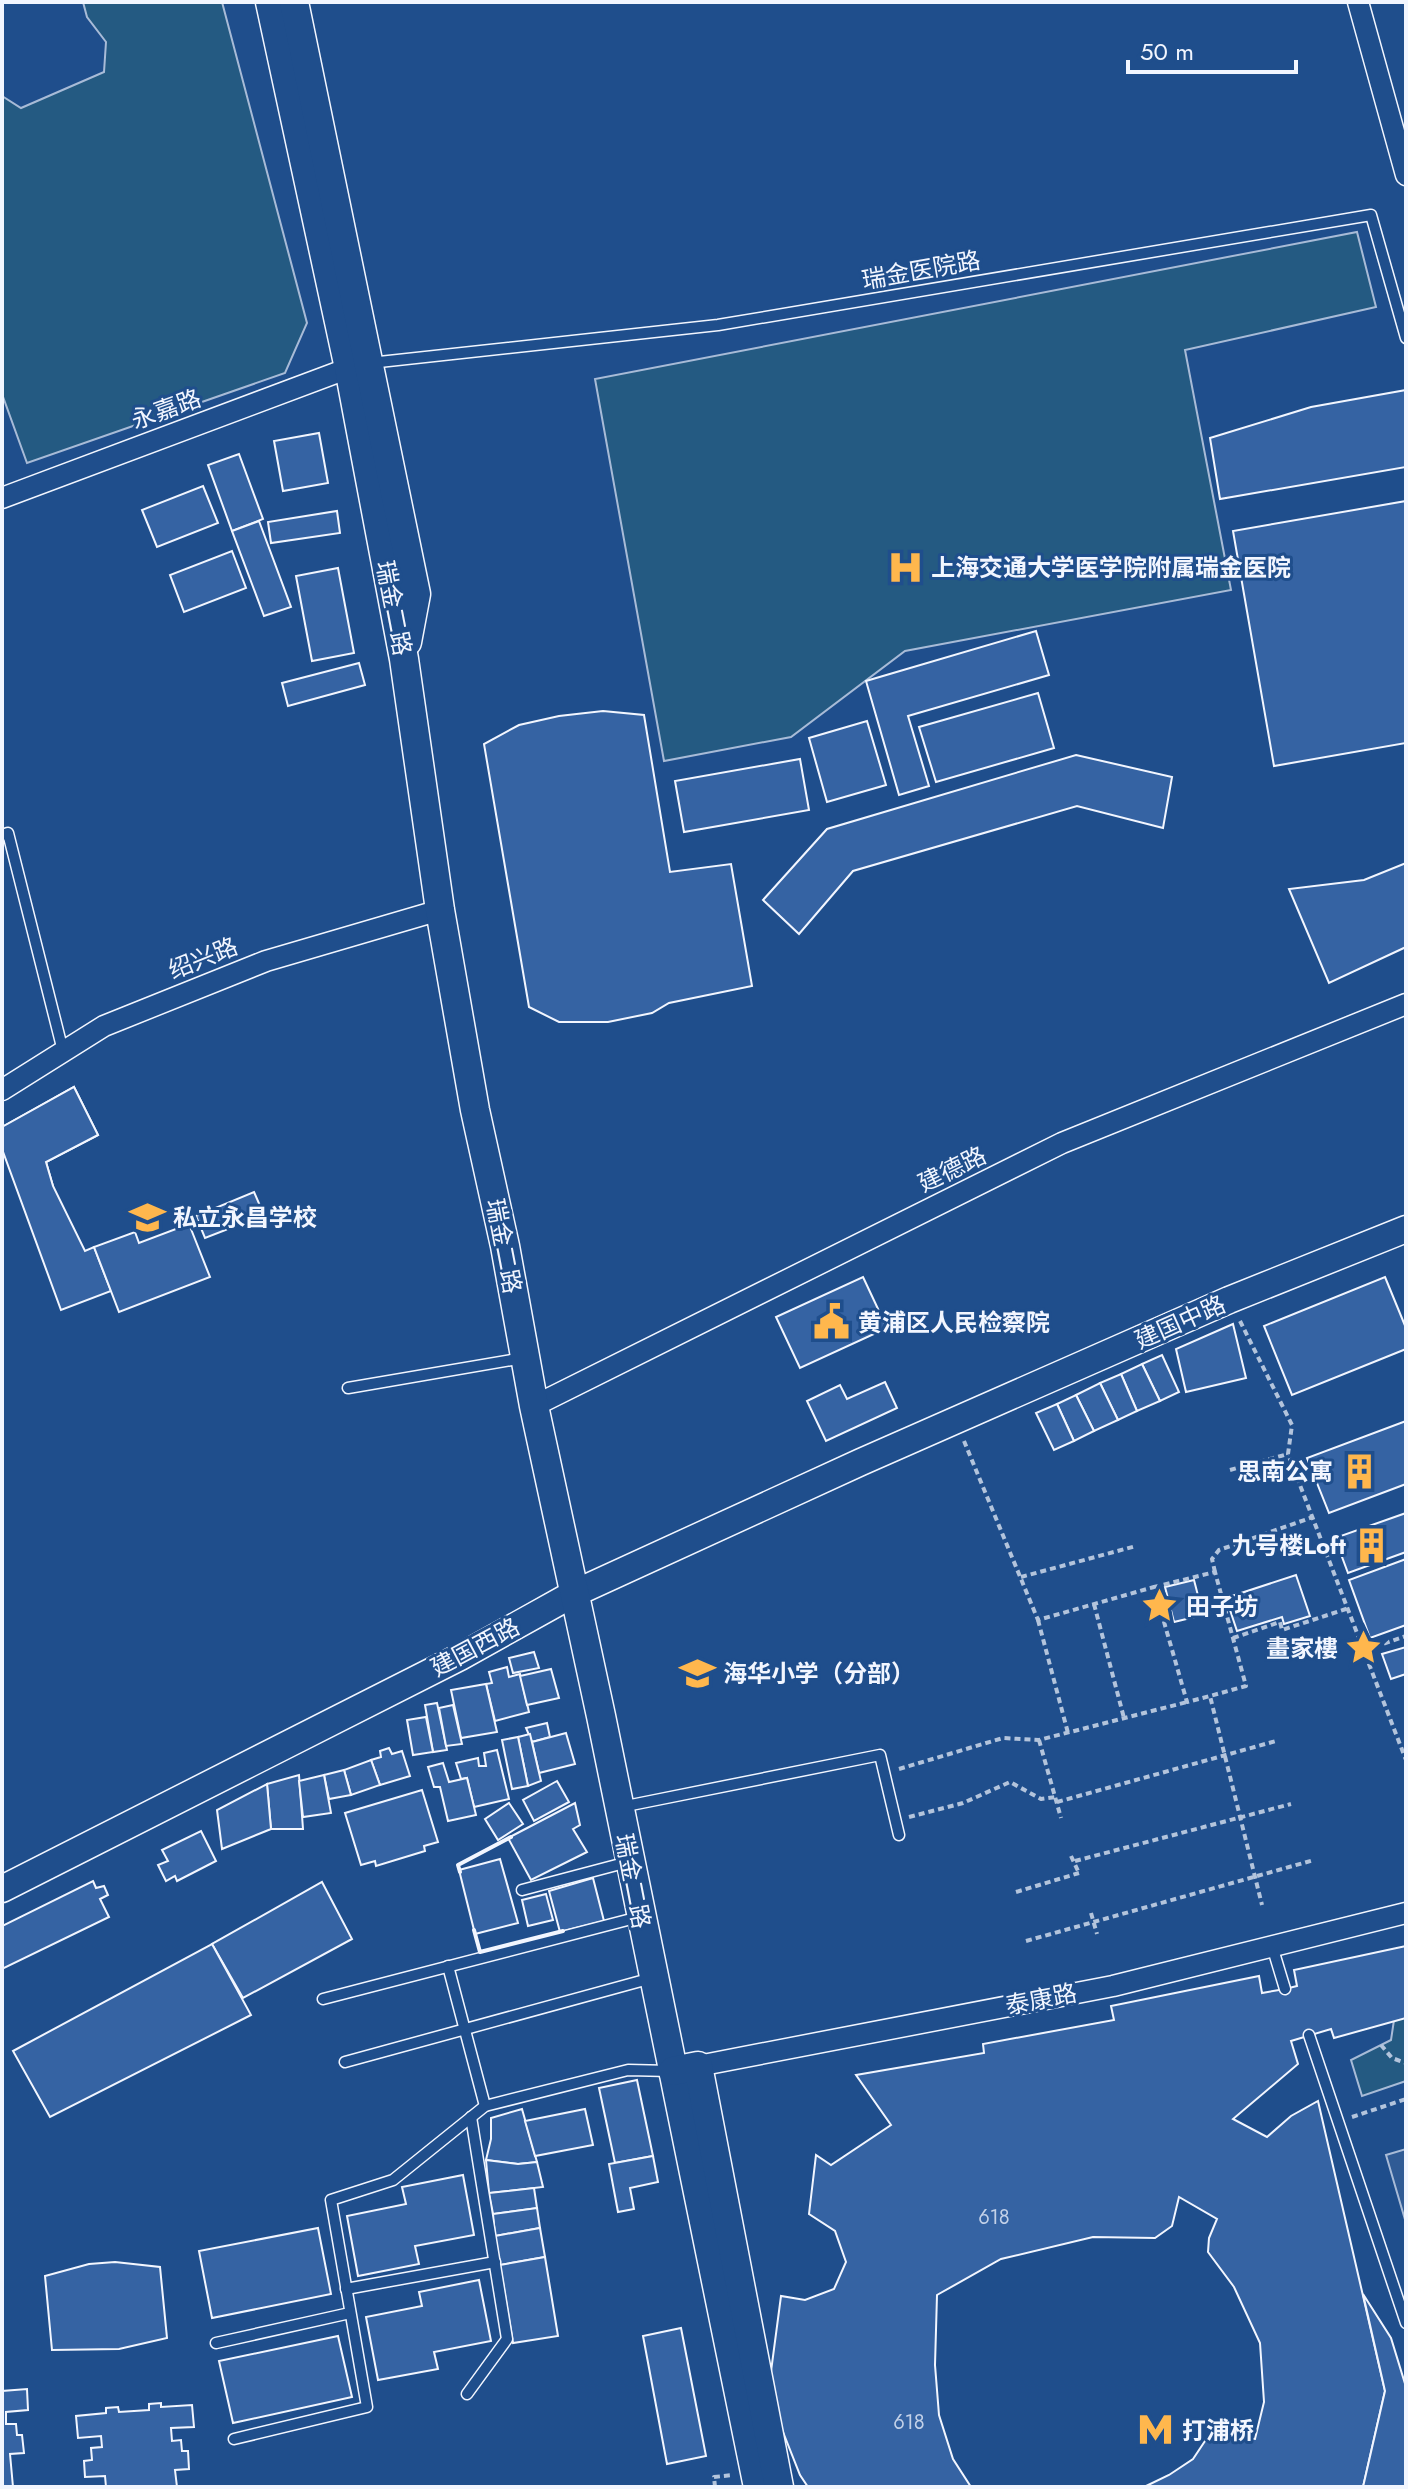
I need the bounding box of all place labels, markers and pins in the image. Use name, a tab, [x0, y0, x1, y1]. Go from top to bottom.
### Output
hospital icon: 上海交通大学医学院附属瑞金医院	[886, 548, 924, 586]
place label: 上海交通大学医学院附属瑞金医院	[931, 550, 1291, 585]
school or university icon: 私立永昌学校	[128, 1198, 166, 1236]
place label: 私立永昌学校	[173, 1200, 317, 1235]
public building icon: 黄浦区人民检察院	[813, 1303, 851, 1341]
place label: 黄浦区人民检察院	[858, 1305, 1050, 1340]
building icon: 思南公寓	[1340, 1452, 1378, 1490]
place label: 思南公寓	[1237, 1454, 1333, 1489]
building icon: 九号楼Loft	[1353, 1526, 1391, 1564]
place label: 九号楼Loft	[1231, 1528, 1346, 1563]
place icon: 田子坊	[1141, 1587, 1179, 1625]
place label: 田子坊	[1186, 1589, 1258, 1624]
place icon: 畫家樓	[1345, 1629, 1383, 1667]
place label: 畫家樓	[1266, 1631, 1338, 1666]
school or university icon: 海华小学（分部）	[678, 1654, 716, 1692]
place label: 海华小学（分部）	[723, 1656, 915, 1691]
metro station icon: 打浦桥	[1137, 2411, 1175, 2449]
place label: 打浦桥	[1182, 2413, 1254, 2448]

